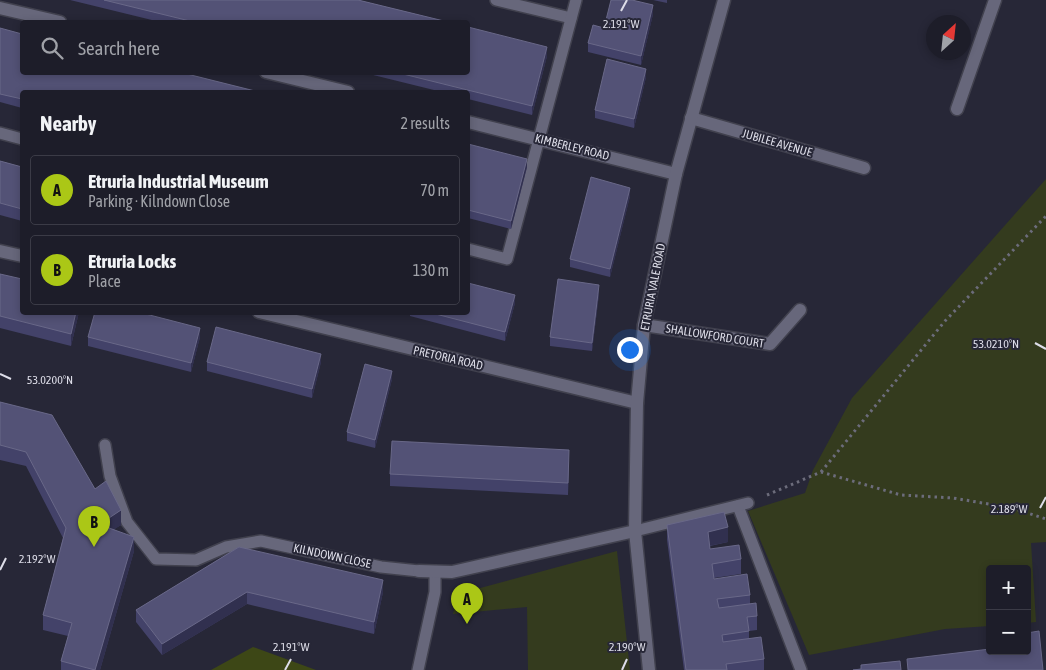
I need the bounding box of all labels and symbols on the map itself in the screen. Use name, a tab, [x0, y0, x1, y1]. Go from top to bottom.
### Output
north arrow	[926, 15, 971, 60]
text: 2.191°W	[603, 17, 640, 31]
street label: JUBILEE AVENUE	[740, 126, 814, 160]
street label: KIMBERLEY ROAD	[533, 131, 611, 163]
street label: ETRURIA VALE ROAD	[638, 242, 668, 332]
street label: SHALLOWFORD COURT	[665, 321, 766, 351]
your location	[617, 337, 643, 363]
text: 53.0210°N	[973, 337, 1019, 351]
street label: PRETORIA ROAD	[412, 343, 484, 373]
text: 53.0200°N	[27, 373, 73, 387]
text: 2.189°W	[991, 502, 1028, 516]
pin: B	[78, 506, 110, 547]
street label: KILNDOWN CLOSE	[292, 541, 372, 571]
text: 2.192°W	[19, 552, 56, 566]
pin: A	[451, 583, 483, 624]
text: 2.191°W	[273, 640, 310, 654]
text: 2.190°W	[609, 640, 646, 654]

